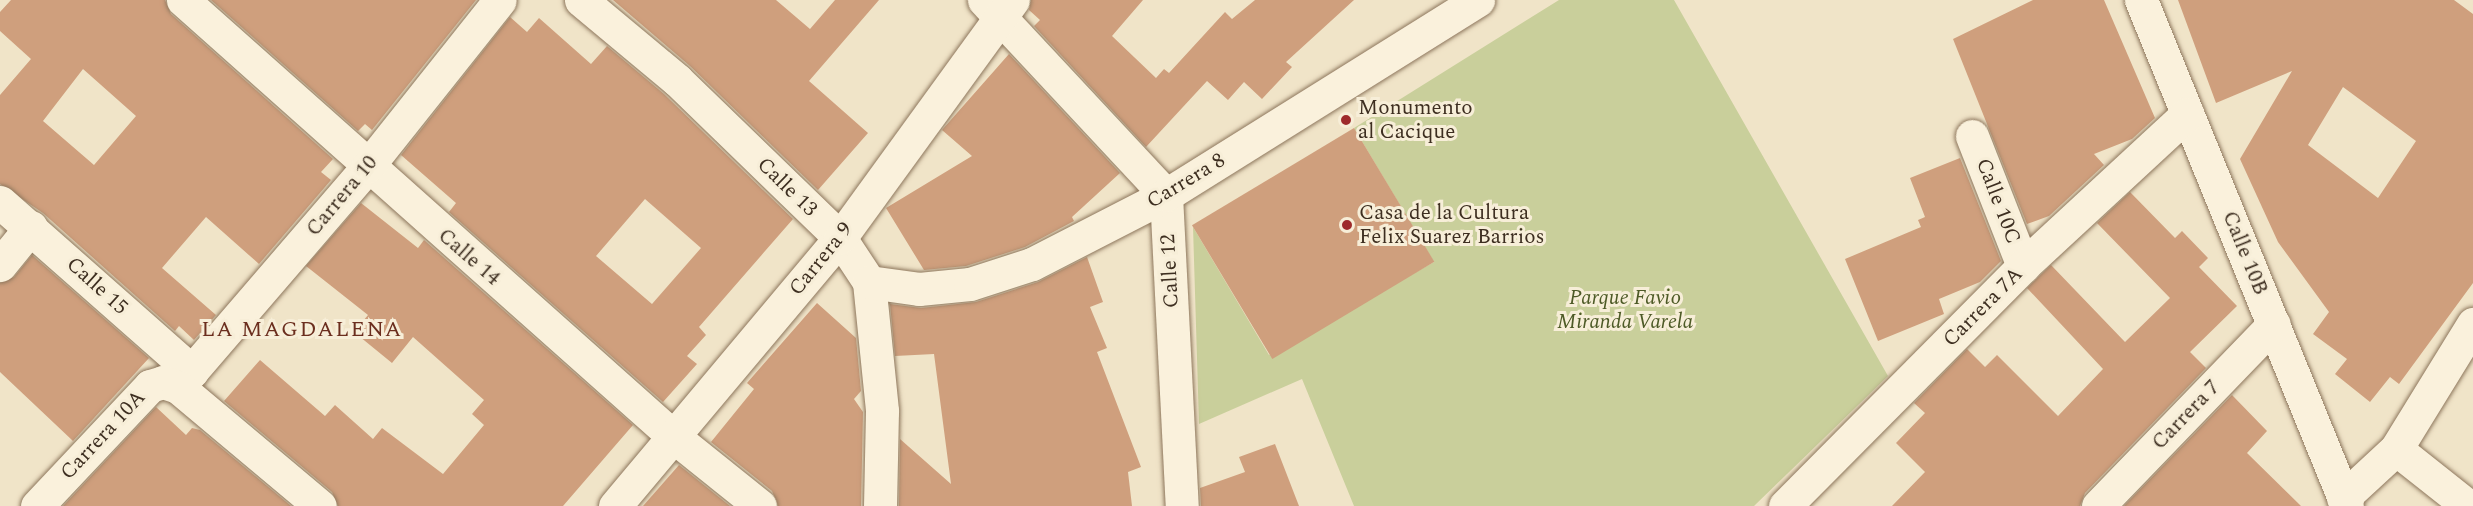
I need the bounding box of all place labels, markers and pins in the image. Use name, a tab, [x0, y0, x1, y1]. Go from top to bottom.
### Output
place label: Monumento al Cacique	[1358, 95, 1473, 145]
marker: Monumento al Cacique	[1339, 113, 1353, 127]
place label: Casa de la Cultura Felix Suarez Barrios	[1359, 200, 1545, 250]
marker: Casa de la Cultura Felix Suarez Barrios	[1340, 218, 1354, 232]

